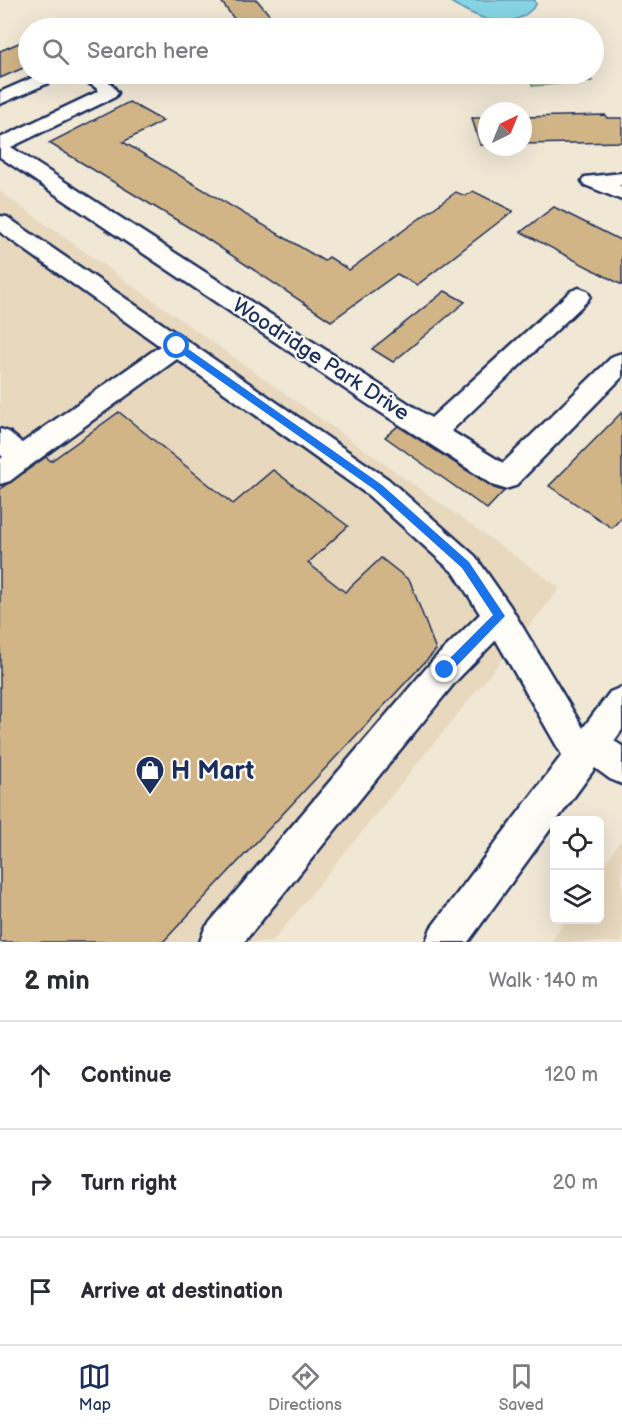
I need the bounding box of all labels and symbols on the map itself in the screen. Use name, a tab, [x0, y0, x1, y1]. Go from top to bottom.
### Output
north arrow	[478, 102, 532, 156]
street label: Woodridge Park Drive	[228, 293, 414, 426]
route start	[163, 332, 189, 358]
route end	[431, 656, 457, 682]
shop icon: H Mart	[134, 754, 166, 796]
place label: H Mart	[171, 756, 254, 787]

